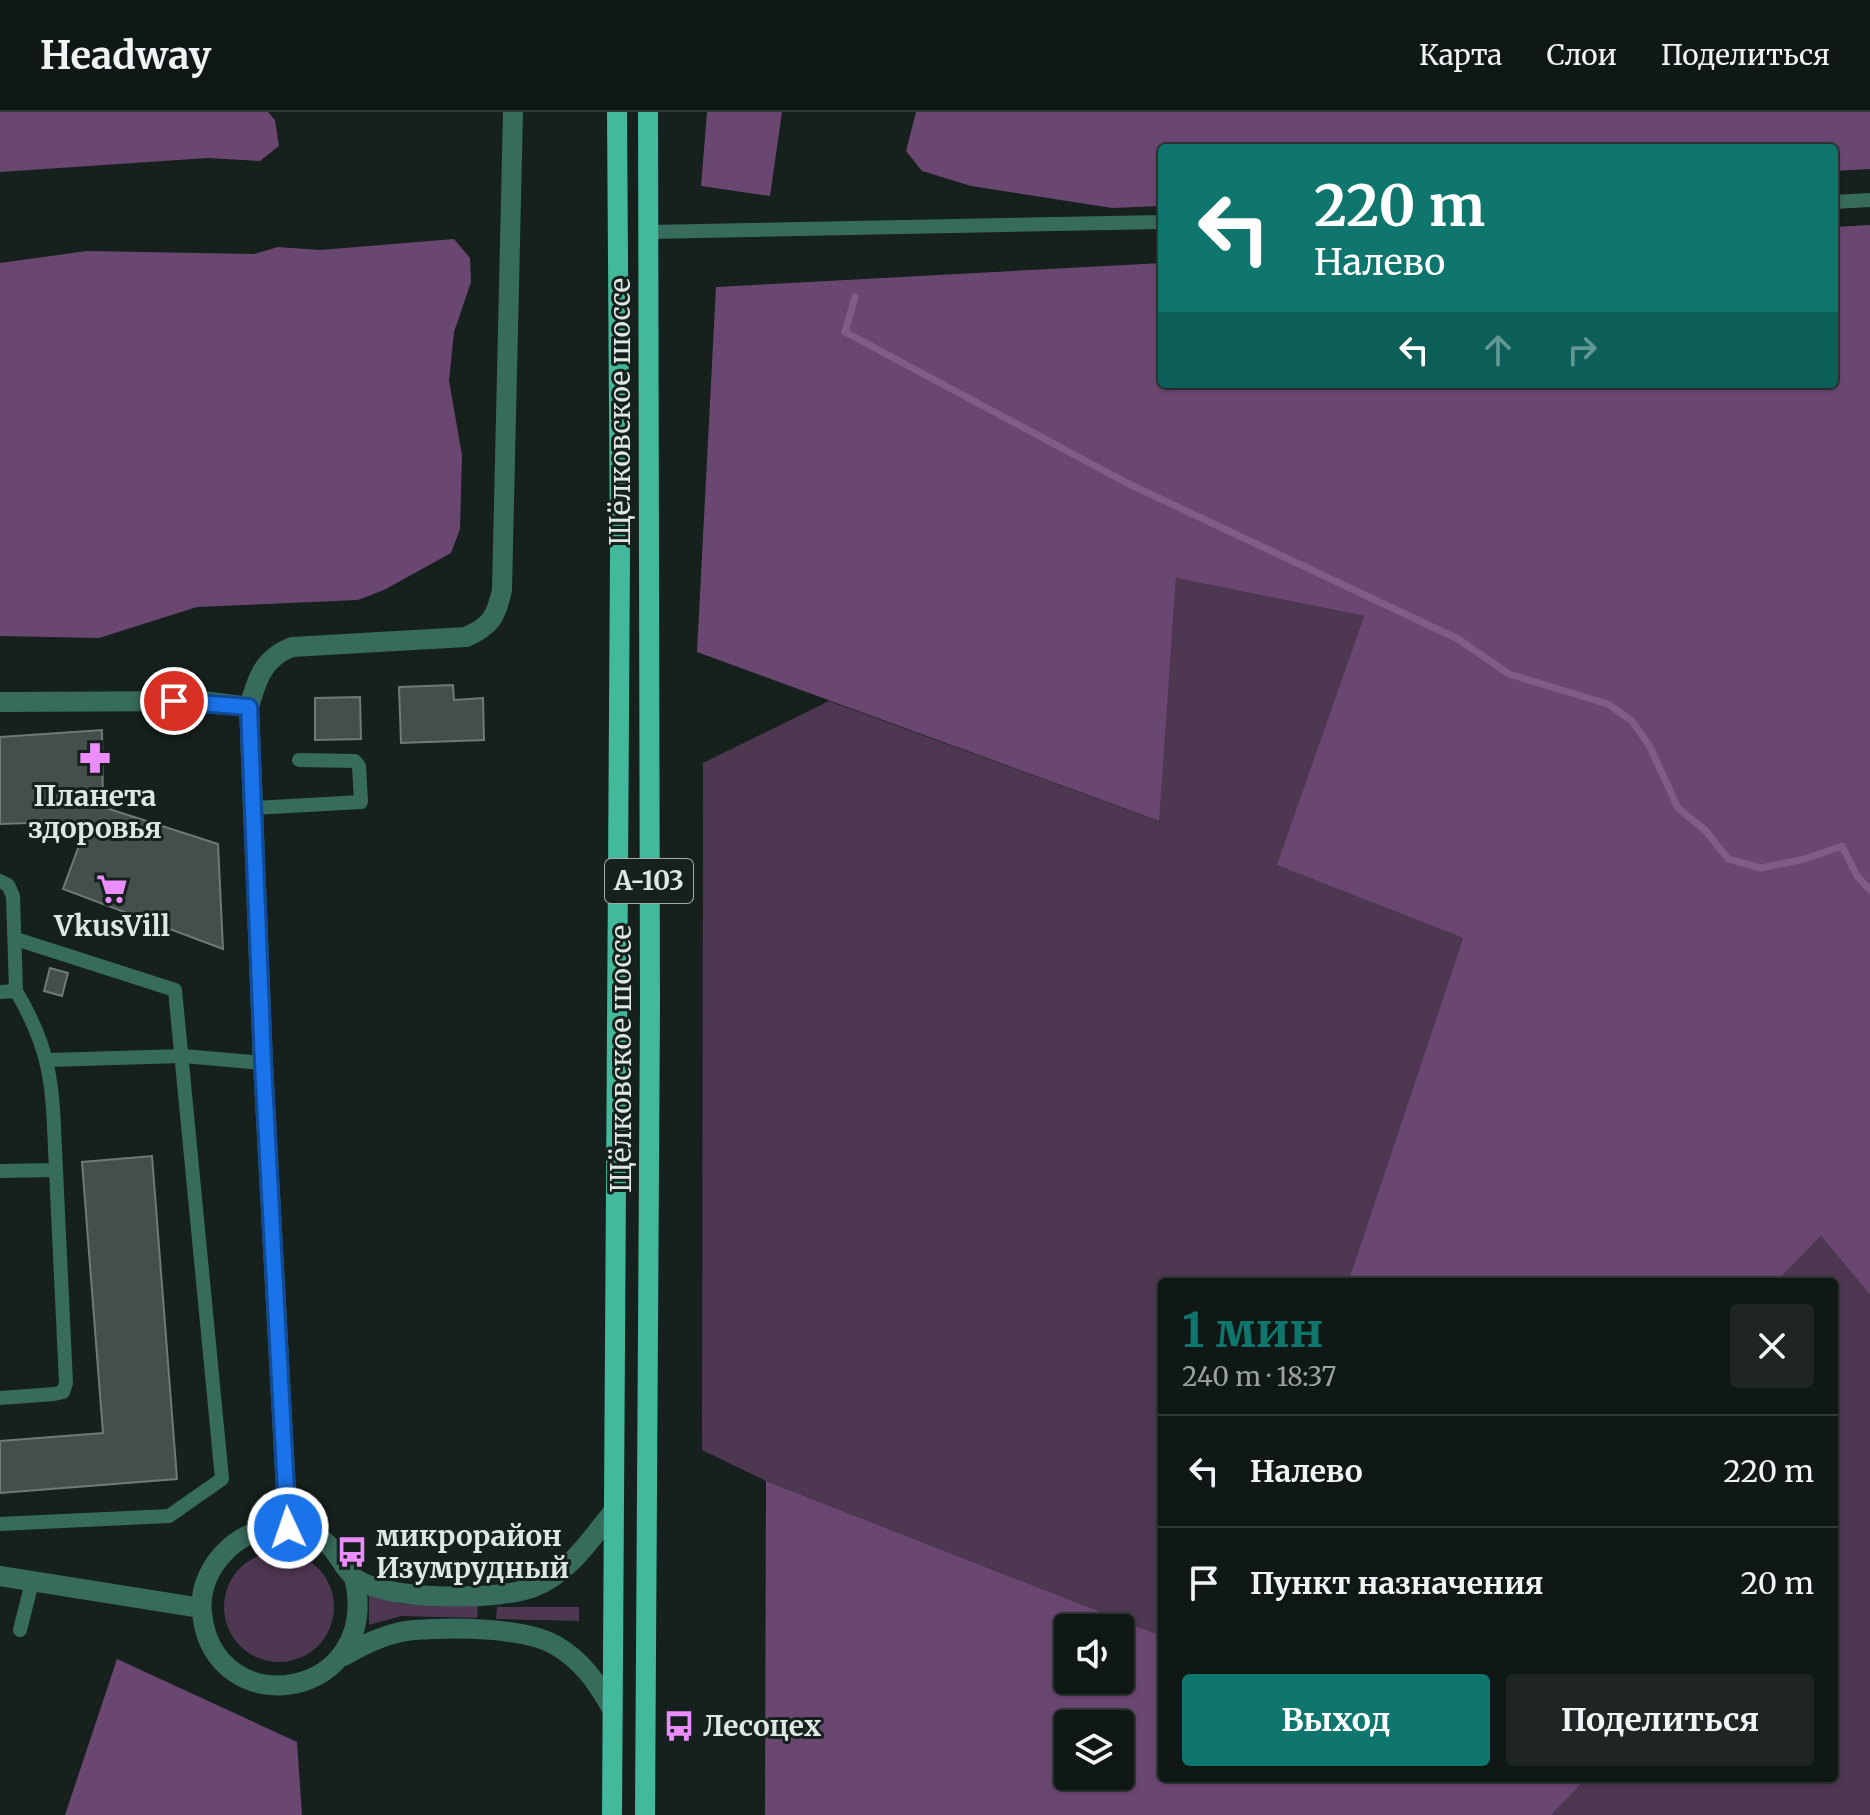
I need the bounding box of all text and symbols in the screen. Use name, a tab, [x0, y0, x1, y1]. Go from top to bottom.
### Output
text: Headway	[40, 32, 211, 79]
text: Карта	[1419, 37, 1502, 73]
text: Слои	[1546, 37, 1617, 73]
text: Поделиться	[1661, 37, 1830, 73]
text: 220 m	[1314, 171, 1485, 241]
icon: left	[1182, 176, 1286, 280]
text: Налево	[1314, 240, 1445, 285]
street label: Щёлковское шоссе	[602, 278, 638, 546]
icon: left	[1392, 328, 1436, 372]
icon: ahead	[1476, 328, 1520, 372]
icon: right	[1560, 328, 1604, 372]
pin	[140, 667, 208, 735]
icon: arrive	[152, 679, 196, 723]
pharmacy icon: Планета здоровья	[78, 741, 112, 775]
place label: Планета здоровья	[28, 778, 162, 846]
road number: А-103	[605, 859, 693, 903]
supermarket icon: VkusVill	[95, 872, 129, 906]
place label: VkusVill	[53, 908, 170, 944]
street label: Щёлковское шоссе	[603, 925, 639, 1193]
text: 1 мин	[1182, 1300, 1323, 1360]
button: close	[1730, 1304, 1814, 1388]
text: 240 m · 18:37	[1182, 1360, 1336, 1393]
icon: left	[1182, 1449, 1226, 1493]
text: Налево	[1250, 1452, 1363, 1490]
text: 220 m	[1723, 1452, 1814, 1490]
position arrow	[246, 1486, 330, 1570]
place label: микрорайон Изумрудный	[376, 1518, 569, 1586]
bus stop icon: микрорайон Изумрудный	[335, 1535, 369, 1569]
icon: arrive	[1182, 1561, 1226, 1605]
text: Пункт назначения	[1250, 1564, 1544, 1602]
text: 20 m	[1741, 1564, 1814, 1602]
map controls	[1054, 1614, 1134, 1790]
button: sound	[1054, 1614, 1134, 1694]
button: Выход	[1182, 1674, 1490, 1766]
button: Поделиться	[1506, 1674, 1814, 1766]
place label: Лесоцех	[703, 1708, 822, 1744]
bus stop icon: Лесоцех	[662, 1709, 696, 1743]
button: layers	[1054, 1710, 1134, 1790]

